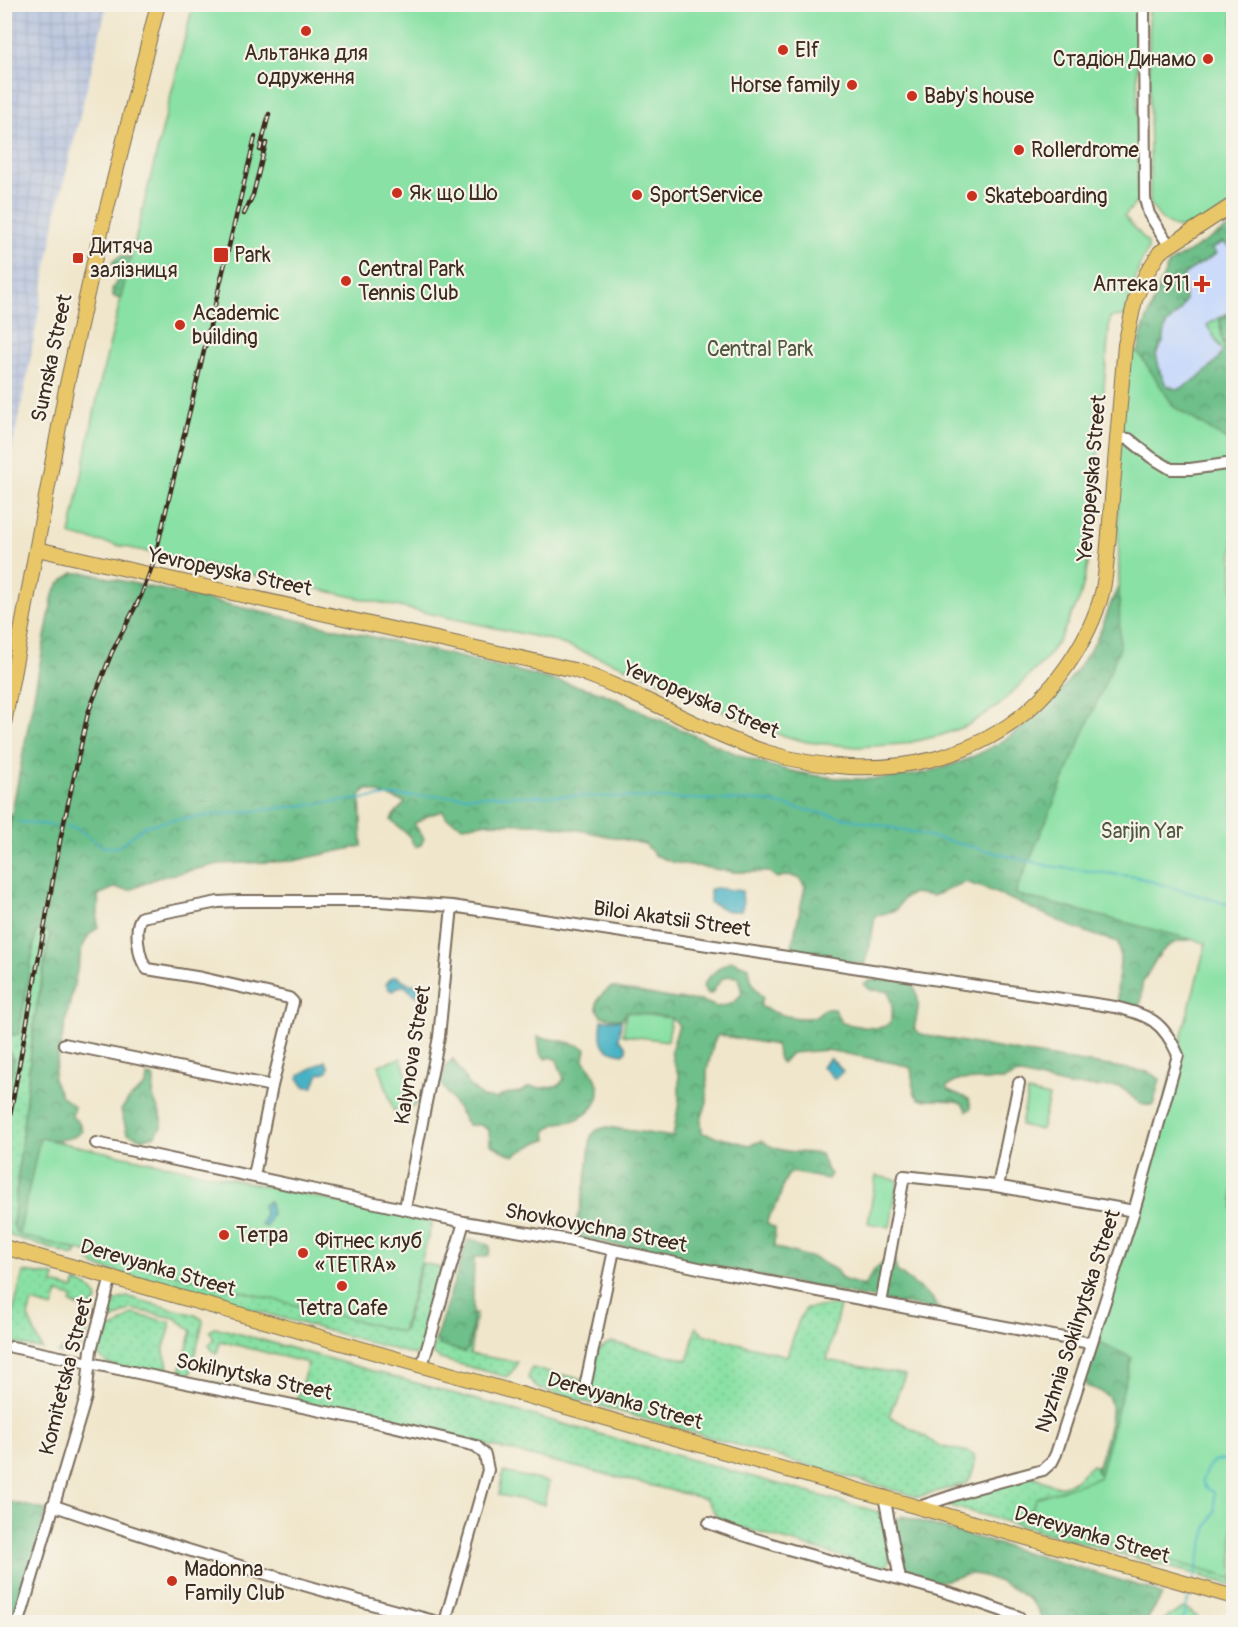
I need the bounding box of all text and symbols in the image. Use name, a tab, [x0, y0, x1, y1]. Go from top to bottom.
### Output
marker: Альтанка для одруження	[299, 24, 313, 38]
place label: Elf	[795, 37, 820, 64]
place label: Альтанка для одруження	[244, 40, 368, 91]
marker: Elf	[776, 43, 790, 57]
place label: Стадіон Динамо	[1053, 46, 1196, 73]
marker: Стадіон Динамо	[1201, 52, 1215, 66]
place label: Horse family	[730, 72, 840, 99]
marker: Horse family	[845, 78, 859, 92]
place label: Baby's house	[924, 83, 1035, 110]
marker: Baby's house	[905, 89, 919, 103]
place label: Rollerdrome	[1031, 137, 1140, 164]
marker: Rollerdrome	[1012, 143, 1026, 157]
place label: Як що Шо	[409, 180, 498, 207]
place label: SportService	[649, 182, 763, 209]
place label: Skateboarding	[984, 183, 1108, 210]
marker: Як що Шо	[390, 186, 404, 200]
marker: SportService	[630, 188, 644, 202]
marker: Skateboarding	[965, 189, 979, 203]
place label: Дитяча залізниця	[89, 233, 178, 284]
place label: Park	[234, 242, 271, 269]
marker: Park	[212, 246, 230, 264]
marker: Дитяча залізниця	[71, 251, 85, 265]
place label: Central Park Tennis Club	[358, 256, 465, 307]
place label: Аптека 911	[1092, 271, 1190, 298]
marker: Central Park Tennis Club	[339, 274, 353, 288]
marker: Аптека 911	[1195, 277, 1209, 291]
street label: Sumska Street	[25, 291, 79, 424]
place label: Academic building	[192, 300, 280, 351]
marker: Academic building	[173, 318, 187, 332]
park label: Central Park	[707, 336, 814, 363]
street label: Yevropeyska Street	[1071, 393, 1113, 563]
street label: Yevropeyska Street	[145, 541, 315, 603]
street label: Yevropeyska Street	[618, 655, 784, 745]
park label: Sarjin Yar	[1101, 818, 1184, 845]
street label: Biloi Akatsii Street	[592, 895, 753, 943]
street label: Kalynova Street	[389, 983, 437, 1127]
street label: Shovkovychna Street	[503, 1197, 690, 1259]
street label: Nyzhnia Sokilnytska Street	[1029, 1205, 1127, 1436]
place label: Тетра	[236, 1222, 288, 1249]
marker: Тетра	[217, 1228, 231, 1242]
place label: Фітнес клуб «TETRA»	[315, 1228, 422, 1279]
street label: Derevyanka Street	[77, 1233, 239, 1303]
marker: Фітнес клуб «TETRA»	[296, 1246, 310, 1260]
marker: Tetra Cafe	[335, 1279, 349, 1293]
street label: Komitetska Street	[33, 1293, 99, 1458]
place label: Tetra Cafe	[296, 1295, 388, 1322]
street label: Sokilnytska Street	[173, 1347, 335, 1407]
street label: Derevyanka Street	[544, 1366, 706, 1436]
street label: Derevyanka Street	[1011, 1500, 1173, 1570]
place label: Madonna Family Club	[184, 1556, 285, 1607]
marker: Madonna Family Club	[165, 1574, 179, 1588]

